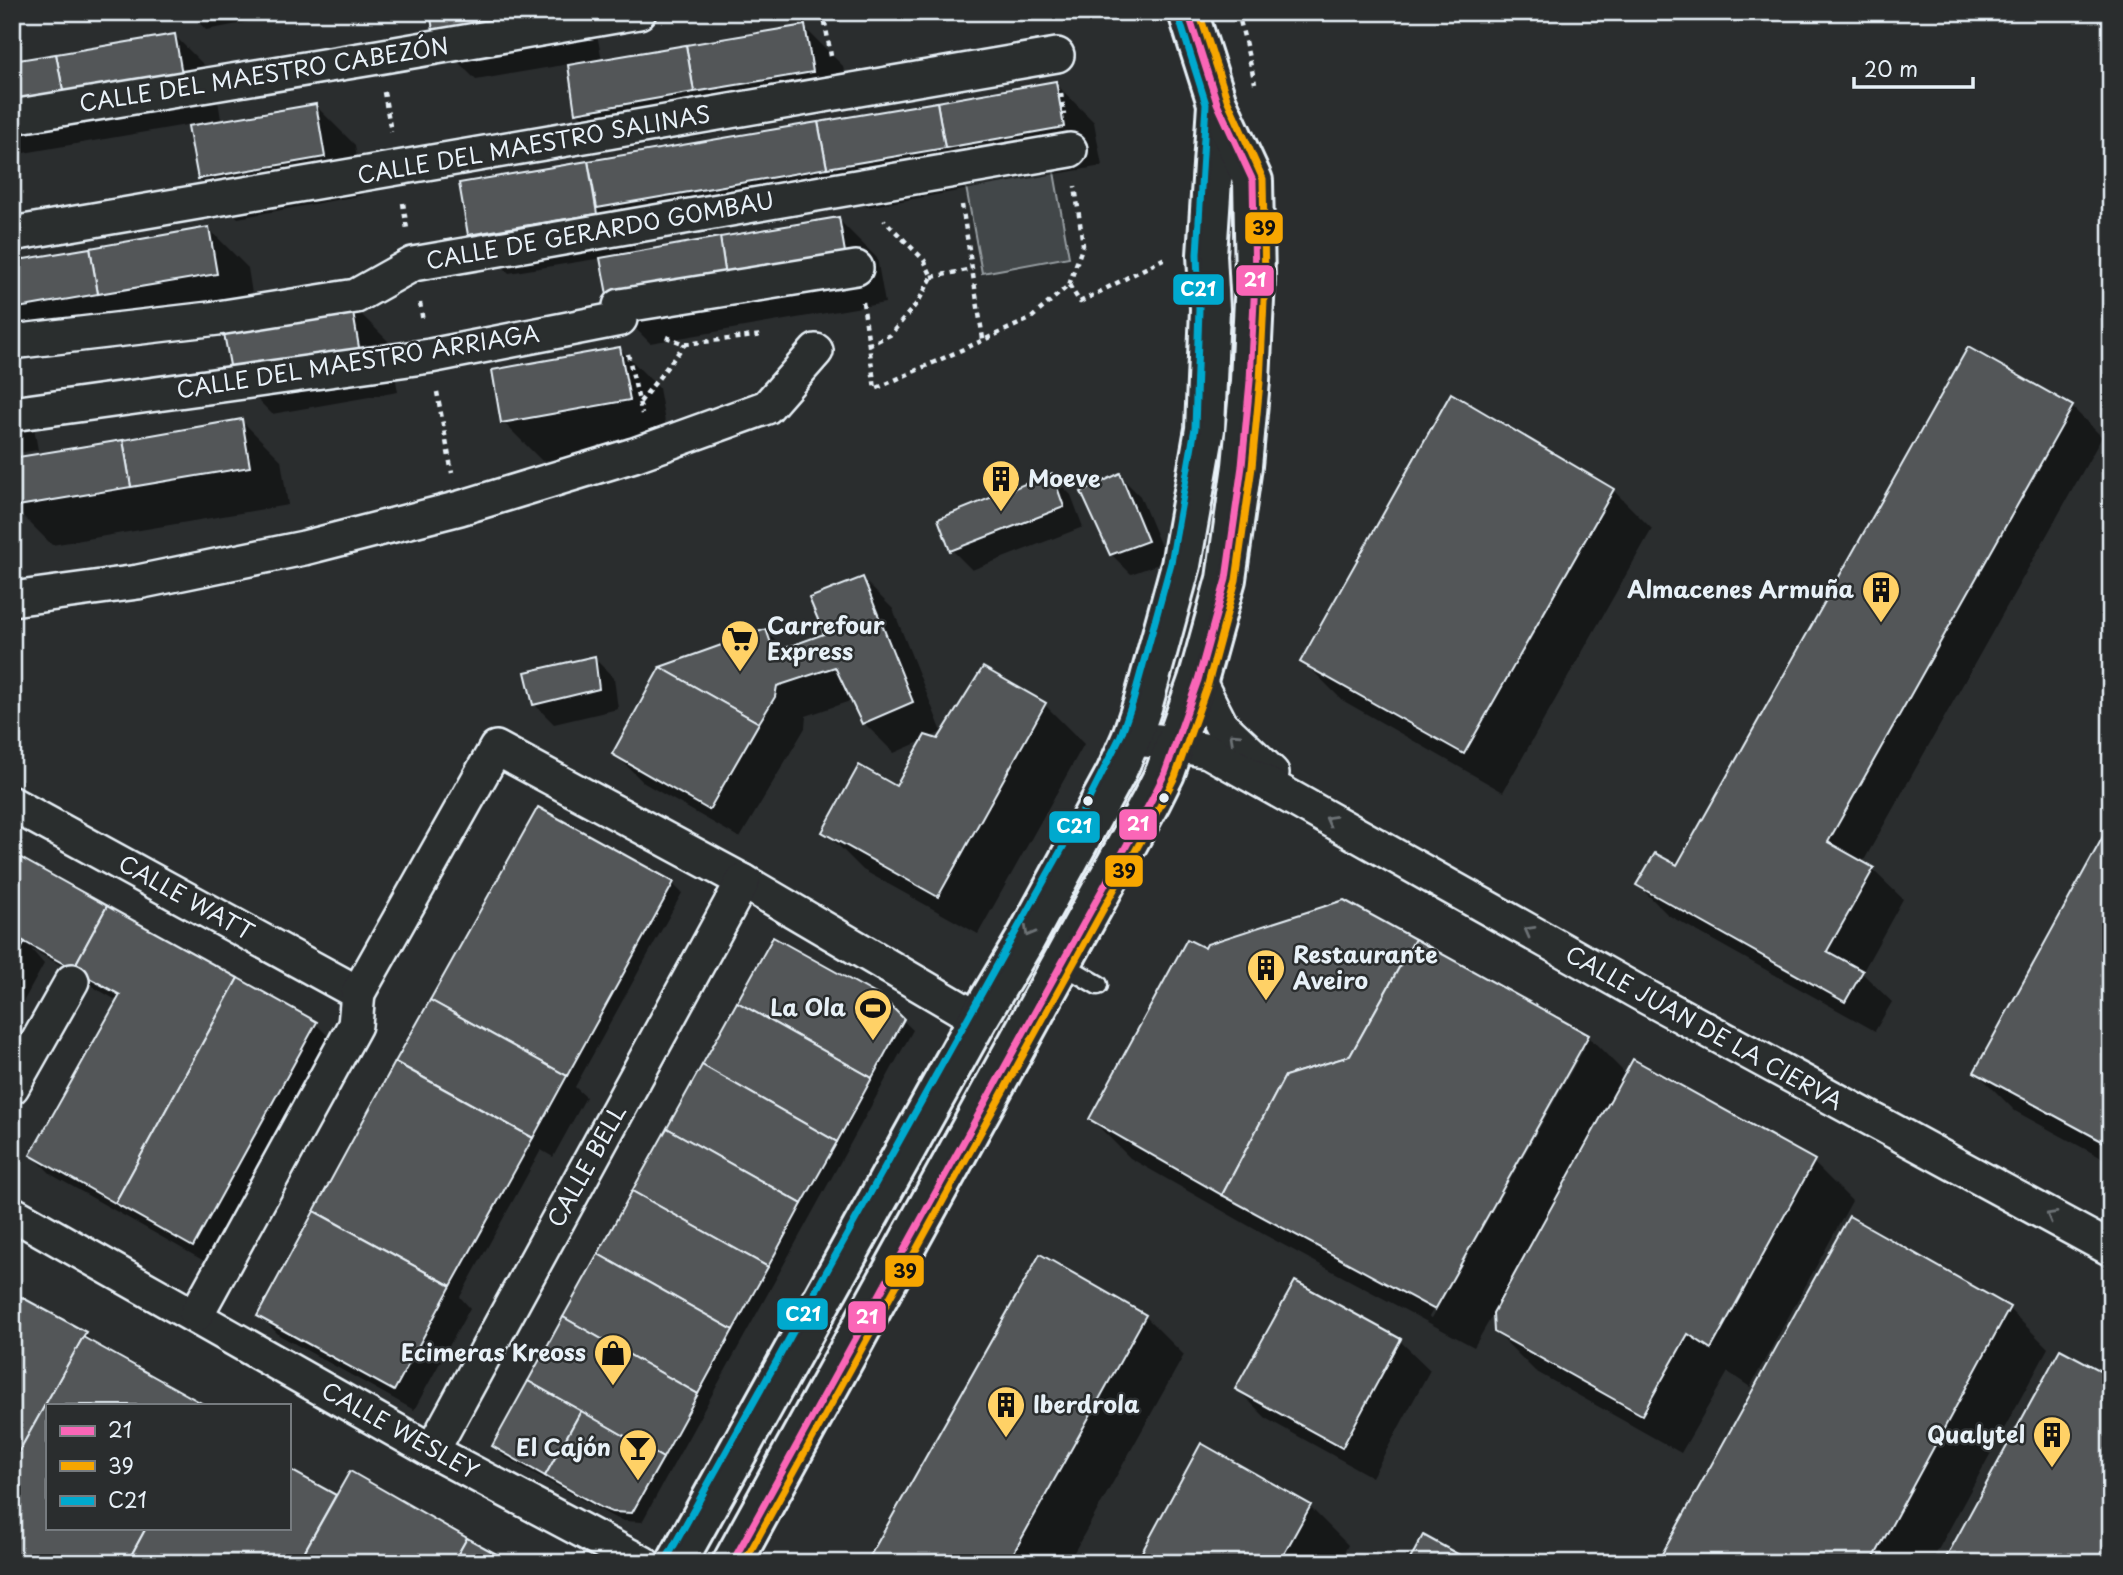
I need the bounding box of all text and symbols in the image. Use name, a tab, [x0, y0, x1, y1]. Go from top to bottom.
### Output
street label: CALLE DEL MAESTRO CABEZÓN	[77, 27, 451, 120]
scale bar	[1854, 46, 1972, 90]
text: 20 m	[1864, 52, 1918, 84]
street label: CALLE DEL MAESTRO SALINAS	[354, 95, 713, 192]
street label: CALLE DE GERARDO GOMBAU	[423, 182, 776, 277]
line badge: 39	[1244, 211, 1284, 245]
text: 39	[1252, 213, 1276, 241]
line badge: 21	[1235, 264, 1275, 297]
text: 21	[1244, 265, 1266, 293]
line badge: C21	[1172, 273, 1225, 306]
text: C21	[1180, 274, 1216, 302]
street label: CALLE DEL MAESTRO ARRIAGA	[174, 315, 542, 407]
building icon: Moeve	[980, 458, 1022, 513]
place label: Moeve	[1028, 460, 1101, 495]
building icon: Almacenes Armuña	[1860, 569, 1902, 624]
place label: Almacenes Armuña	[1627, 571, 1854, 606]
place label: Carrefour Express	[767, 607, 885, 668]
supermarket icon: Carrefour Express	[719, 618, 761, 673]
one-way arrow	[1229, 733, 1242, 746]
unlabelled marker	[1157, 791, 1171, 805]
unlabelled marker	[1081, 794, 1095, 808]
line badge: 21	[1118, 808, 1158, 841]
text: 21	[1127, 809, 1149, 837]
line badge: C21	[1048, 810, 1101, 844]
text: C21	[1056, 811, 1092, 839]
one-way arrow	[1325, 815, 1337, 828]
street label: CALLE WATT	[113, 845, 261, 949]
line badge: 39	[1104, 854, 1144, 888]
text: 39	[1112, 856, 1136, 884]
one-way arrow	[1024, 924, 1037, 937]
one-way arrow	[1523, 926, 1536, 939]
place label: Restaurante Aveiro	[1293, 936, 1438, 997]
street label: CALLE JUAN DE LA CIERVA	[1560, 936, 1850, 1118]
building icon: Restaurante Aveiro	[1245, 947, 1287, 1002]
sports icon: La Ola	[852, 987, 894, 1042]
place label: La Ola	[770, 989, 846, 1024]
street label: CALLE BELL	[538, 1097, 634, 1233]
one-way arrow	[2046, 1211, 2058, 1224]
line badge: 39	[884, 1254, 925, 1288]
text: 39	[893, 1256, 917, 1284]
line badge: C21	[776, 1297, 829, 1331]
text: C21	[785, 1299, 821, 1327]
line badge: 21	[847, 1300, 887, 1334]
text: 21	[856, 1302, 878, 1330]
shop icon: Ecimeras Kreoss	[592, 1332, 634, 1387]
place label: Ecimeras Kreoss	[401, 1334, 586, 1369]
street label: CALLE WESLEY	[316, 1372, 486, 1488]
building icon: Iberdrola	[985, 1384, 1027, 1439]
place label: Iberdrola	[1033, 1386, 1140, 1421]
legend	[46, 1404, 290, 1530]
text: 21	[108, 1413, 132, 1445]
building icon: Qualytel	[2031, 1414, 2073, 1469]
place label: Qualytel	[1927, 1416, 2025, 1451]
bar icon: El Cajón	[617, 1427, 659, 1482]
place label: El Cajón	[516, 1429, 611, 1464]
text: 39	[108, 1449, 134, 1481]
text: C21	[108, 1483, 147, 1515]

